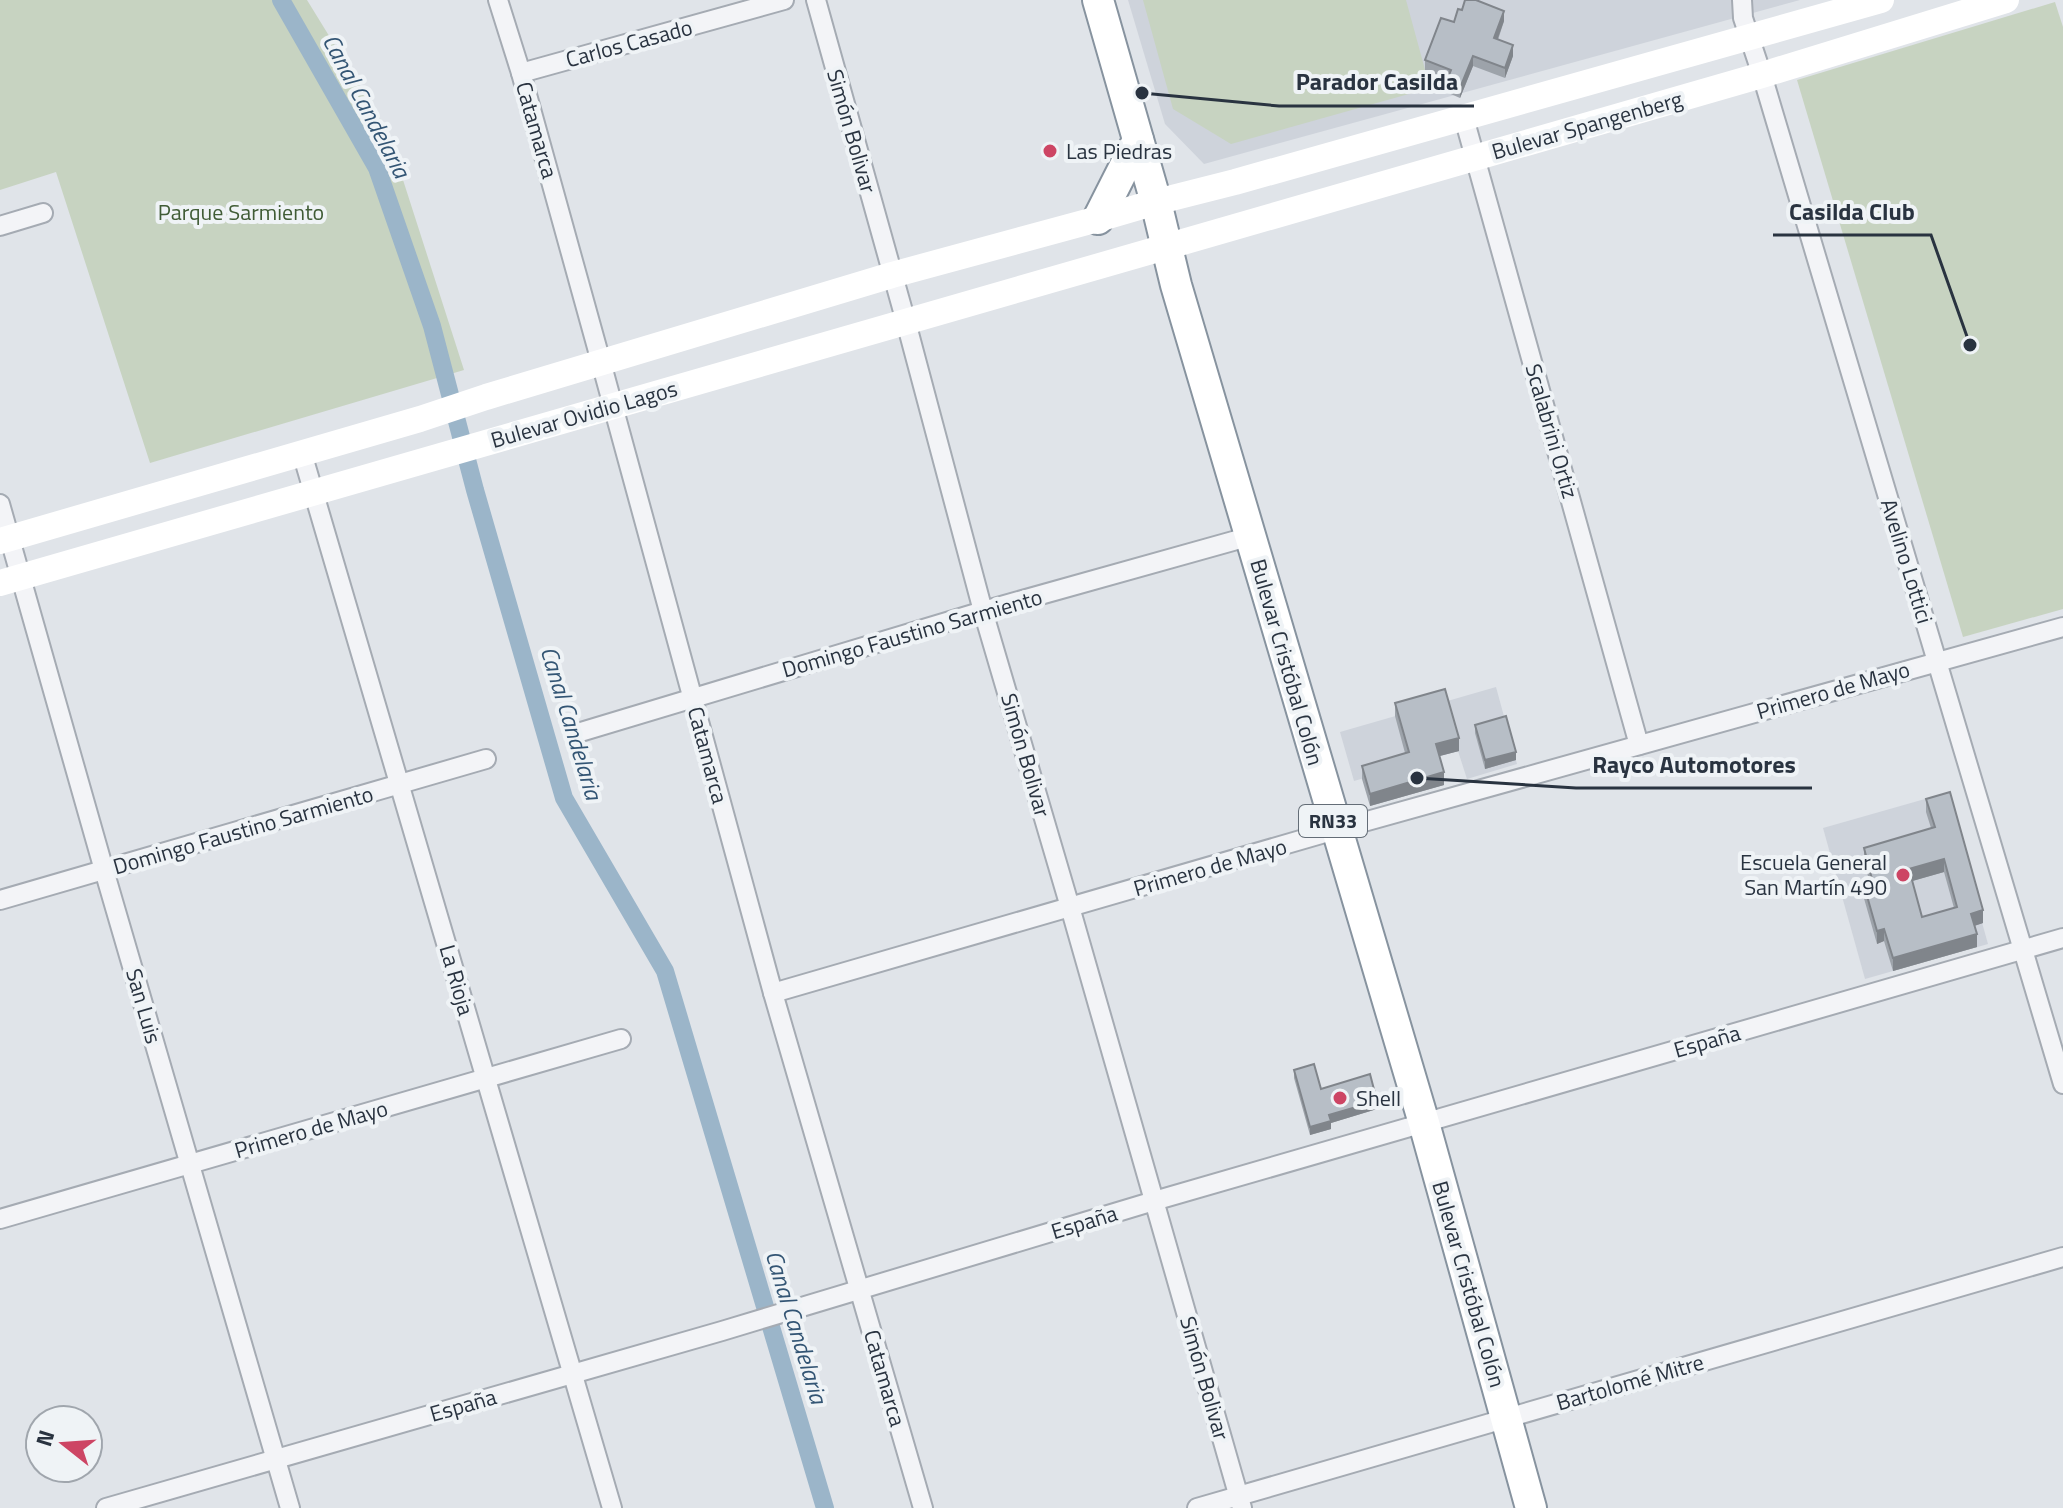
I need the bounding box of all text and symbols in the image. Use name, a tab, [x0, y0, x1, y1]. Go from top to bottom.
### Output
street label: Carlos Casado	[562, 10, 696, 76]
water label: Canal Candelaria	[314, 27, 421, 186]
callout: Parador Casilda	[1279, 58, 1474, 106]
text: Parador Casilda	[1296, 63, 1458, 99]
street label: Simón Bolivar	[818, 65, 886, 197]
street label: Catamarca	[507, 78, 567, 182]
street label: Bulevar Spangenberg	[1488, 81, 1686, 169]
place label: Las Piedras	[1066, 134, 1172, 168]
marker: Las Piedras	[1041, 142, 1059, 160]
callout: Casilda Club	[1773, 187, 1931, 235]
text: Casilda Club	[1789, 193, 1915, 229]
park label: Parque Sarmiento	[158, 195, 324, 229]
street label: Scalabrini Ortiz	[1517, 360, 1587, 502]
street label: Bulevar Ovidio Lagos	[487, 371, 681, 457]
street label: Avelino Lottici	[1872, 494, 1942, 628]
street label: Bulevar Cristóbal Colón	[1241, 555, 1333, 769]
street label: Domingo Faustino Sarmiento	[778, 580, 1046, 686]
water label: Canal Candelaria	[532, 641, 613, 806]
street label: Primero de Mayo	[1752, 652, 1914, 728]
street label: Simón Bolivar	[992, 689, 1060, 821]
street label: Catamarca	[679, 703, 737, 807]
callout: Rayco Automotores	[1576, 740, 1812, 788]
text: Rayco Automotores	[1592, 746, 1796, 782]
street label: Domingo Faustino Sarmiento	[109, 777, 377, 883]
road number: RN33	[1299, 805, 1367, 837]
street label: Primero de Mayo	[1129, 829, 1291, 905]
place label: Escuela General San Martín 490	[1740, 845, 1887, 904]
marker: Escuela General San Martín 490	[1894, 866, 1912, 884]
street label: La Rioja	[431, 941, 483, 1019]
street label: San Luis	[117, 964, 171, 1048]
street label: España	[1670, 1015, 1744, 1067]
place label: Shell	[1356, 1081, 1401, 1115]
marker: Shell	[1331, 1089, 1349, 1107]
street label: Primero de Mayo	[230, 1091, 392, 1167]
street label: Bulevar Cristóbal Colón	[1423, 1177, 1515, 1391]
street label: España	[1047, 1196, 1121, 1248]
water label: Canal Candelaria	[757, 1245, 838, 1410]
street label: Simón Bolivar	[1171, 1312, 1239, 1444]
street label: Catamarca	[855, 1326, 915, 1430]
street label: Bartolomé Mitre	[1552, 1345, 1708, 1419]
street label: España	[426, 1379, 500, 1431]
north arrow	[24, 1404, 104, 1484]
text: N	[26, 1426, 63, 1450]

